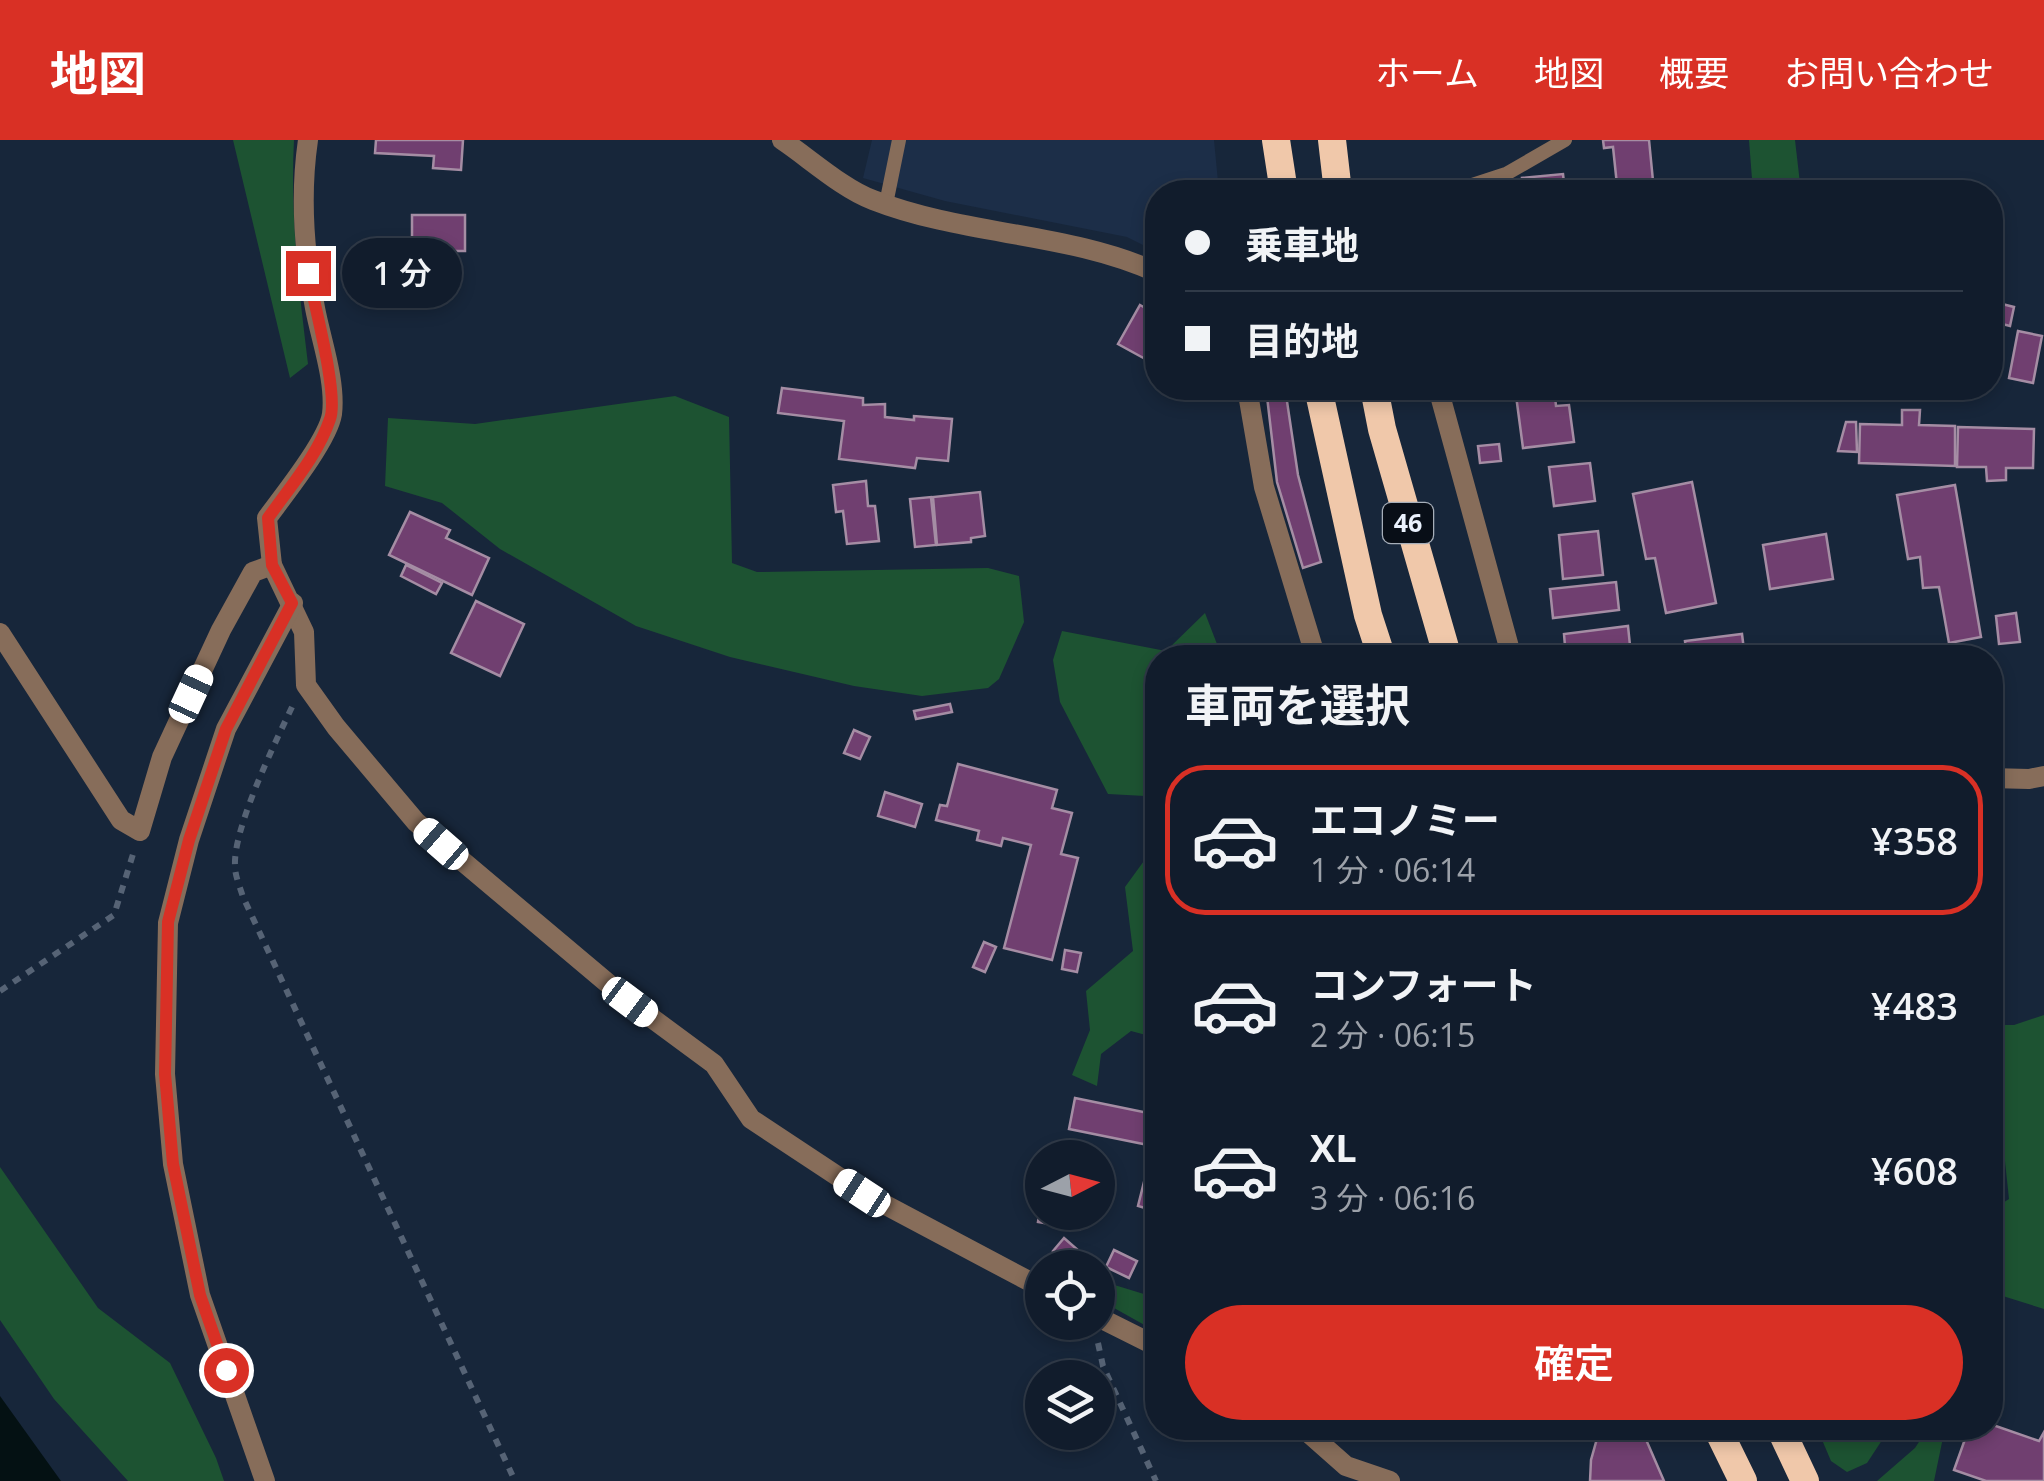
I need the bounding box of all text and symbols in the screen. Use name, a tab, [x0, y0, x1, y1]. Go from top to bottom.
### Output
text: 地図	[50, 40, 146, 105]
text: ホーム	[1375, 49, 1479, 96]
text: 地図	[1534, 49, 1604, 96]
text: 概要	[1659, 49, 1729, 96]
text: お問い合わせ	[1784, 49, 1994, 96]
text: 乗車地	[1245, 218, 1359, 270]
callout: 1 分	[343, 238, 463, 308]
route end	[286, 251, 331, 296]
text: 1 分	[373, 251, 431, 294]
text: 目的地	[1245, 314, 1359, 366]
road number: 46	[1383, 503, 1433, 543]
car	[165, 660, 217, 728]
text: 車両を選択	[1185, 674, 1410, 735]
text: エコノミー	[1310, 793, 1500, 845]
icon: car	[1190, 795, 1280, 885]
car	[409, 813, 473, 875]
text: ¥358	[1871, 814, 1958, 866]
text: 1 分 · 06:14	[1310, 848, 1475, 891]
text: コンフォート	[1310, 958, 1537, 1010]
icon: car	[1190, 960, 1280, 1050]
car	[597, 972, 663, 1032]
text: ¥483	[1871, 979, 1958, 1031]
text: 2 分 · 06:15	[1310, 1013, 1475, 1056]
text: XL	[1310, 1121, 1357, 1173]
icon: car	[1190, 1125, 1280, 1215]
north arrow	[1025, 1140, 1115, 1230]
map controls	[1025, 1140, 1115, 1450]
text: ¥608	[1871, 1144, 1958, 1196]
car	[829, 1164, 895, 1222]
text: 3 分 · 06:16	[1310, 1176, 1475, 1219]
button: locate	[1025, 1250, 1115, 1340]
button: 確定	[1185, 1305, 1963, 1420]
route start	[204, 1348, 249, 1393]
button: layers	[1025, 1360, 1115, 1450]

